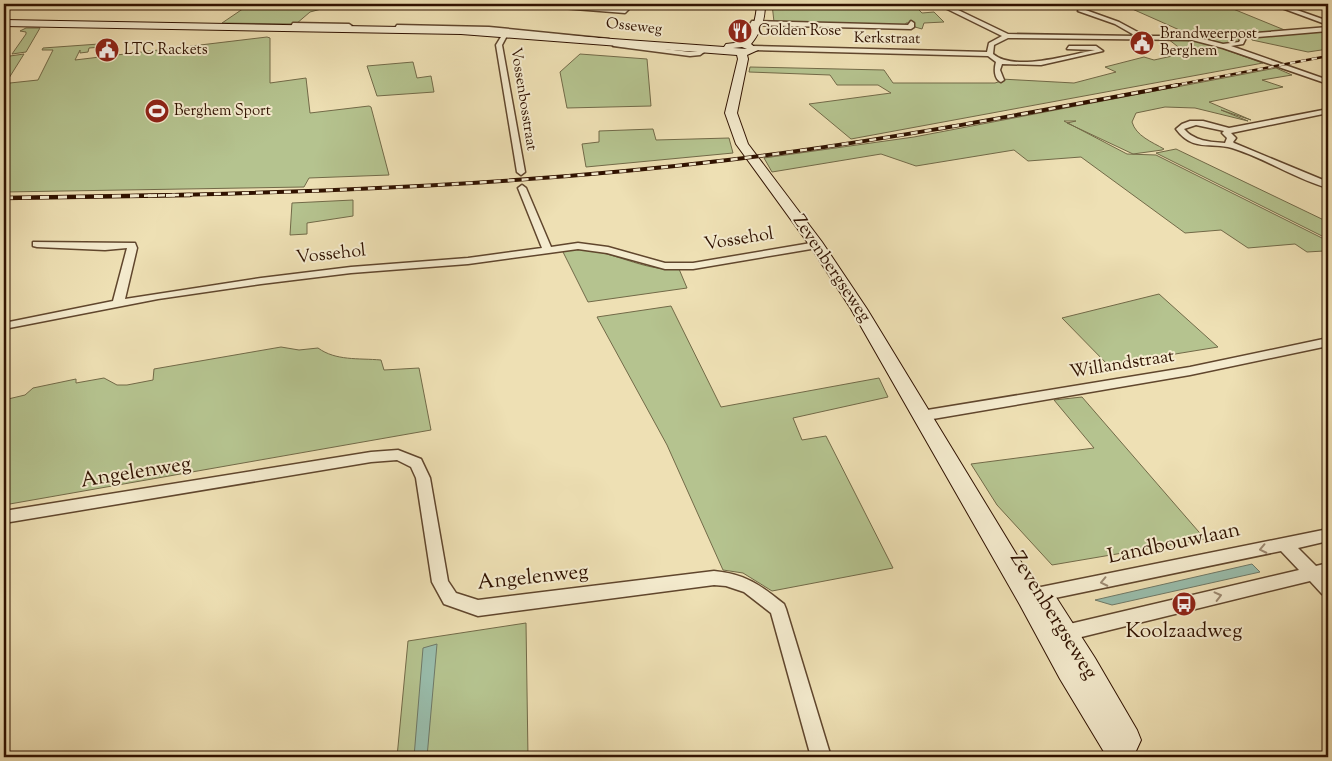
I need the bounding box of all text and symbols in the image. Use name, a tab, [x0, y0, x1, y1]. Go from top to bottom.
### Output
street label: Osseweg	[605, 14, 663, 40]
restaurant icon: Golden Rose	[727, 18, 753, 44]
place label: Golden Rose	[758, 21, 841, 42]
place label: Brandweerpost Berghem	[1160, 24, 1257, 62]
street label: Kerkstraat	[854, 28, 920, 50]
public building icon: Brandweerpost Berghem	[1129, 30, 1155, 56]
public building icon: LTC Rackets	[94, 37, 120, 63]
place label: LTC Rackets	[124, 40, 208, 61]
street label: Vossenbosstraat	[504, 46, 542, 152]
sports icon: Berghem Sport	[144, 98, 170, 124]
place label: Berghem Sport	[174, 101, 271, 122]
street label: Zevenbergseweg	[785, 210, 877, 328]
street label: Vossehol	[702, 222, 776, 258]
street label: Vossehol	[295, 238, 367, 272]
street label: Willandstraat	[1068, 344, 1176, 386]
street label: Angelenweg	[79, 449, 193, 497]
street label: Landbouwlaan	[1105, 515, 1243, 573]
one-way arrow	[1259, 543, 1268, 554]
street label: Zevenbergseweg	[1002, 546, 1104, 686]
street label: Angelenweg	[476, 557, 590, 599]
one-way arrow	[1100, 576, 1109, 587]
bus stop icon: Koolzaadweg	[1171, 591, 1197, 617]
one-way arrow	[1213, 591, 1222, 602]
place label: Koolzaadweg	[1126, 617, 1242, 647]

